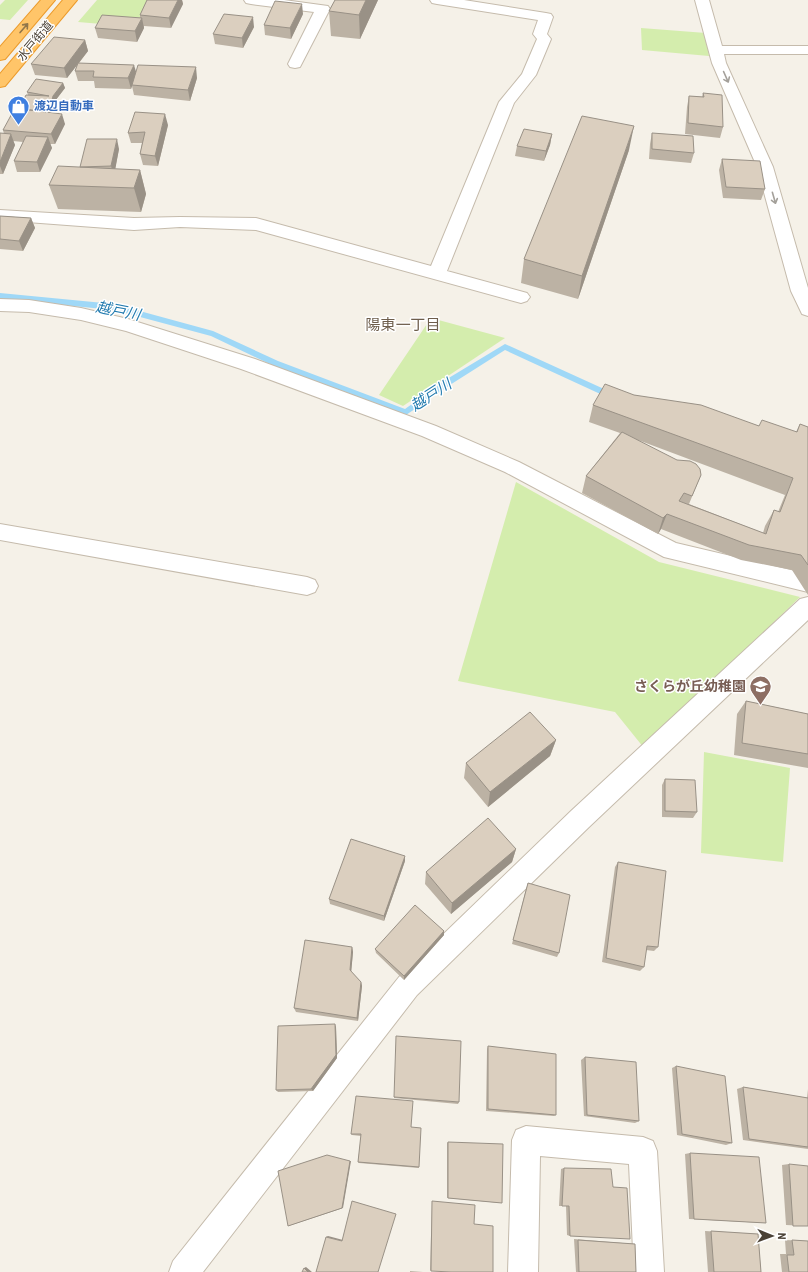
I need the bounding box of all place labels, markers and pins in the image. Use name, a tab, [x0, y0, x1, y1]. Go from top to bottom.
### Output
shop icon: 渡辺自動車	[5, 93, 31, 126]
place label: 渡辺自動車	[34, 99, 94, 113]
school or university icon: さくらが丘幼稚園	[748, 673, 774, 706]
place label: さくらが丘幼稚園	[634, 678, 746, 694]

